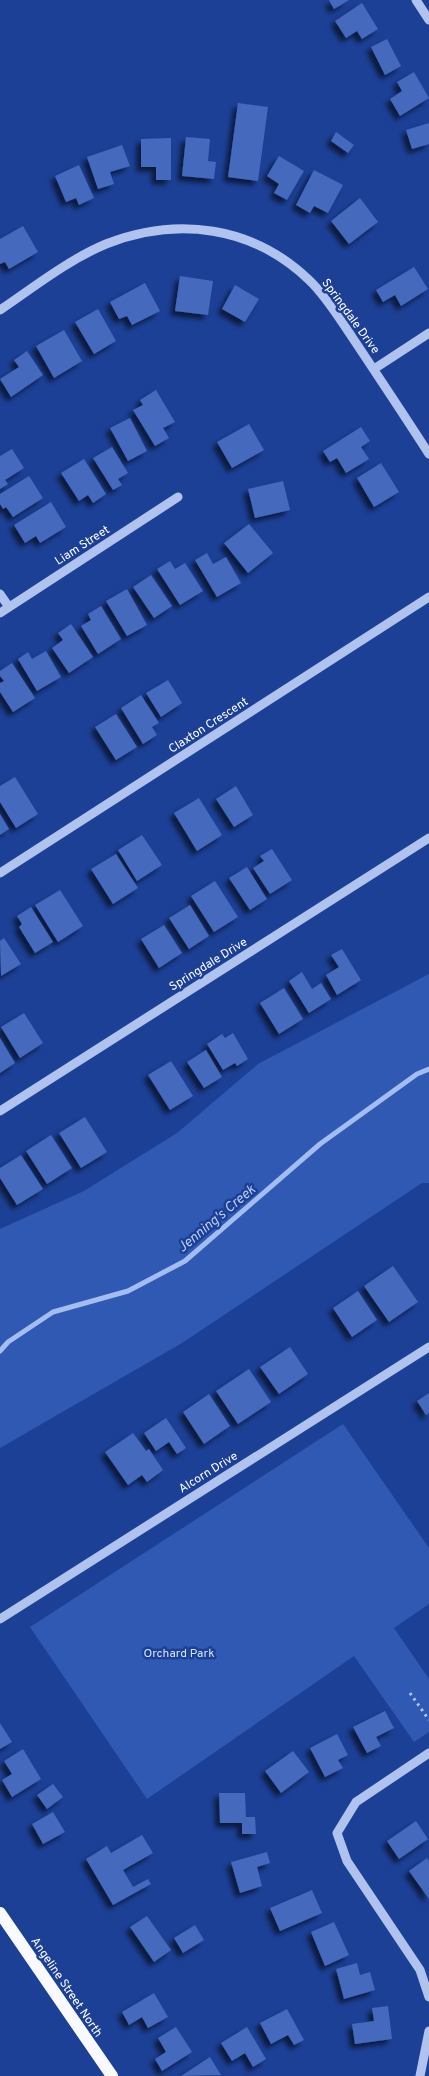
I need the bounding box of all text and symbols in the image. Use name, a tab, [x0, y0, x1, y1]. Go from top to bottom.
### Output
street label: Springdale Drive	[318, 276, 383, 357]
street label: Liam Street	[52, 522, 113, 569]
street label: Claxton Crescent	[166, 694, 251, 758]
street label: Springdale Drive	[167, 934, 251, 995]
water label: Jenning's Creek	[175, 1181, 260, 1257]
street label: Alcorn Drive	[176, 1448, 241, 1497]
park label: Orchard Park	[143, 1646, 215, 1662]
street label: Angeline Street North	[27, 1934, 106, 2041]

